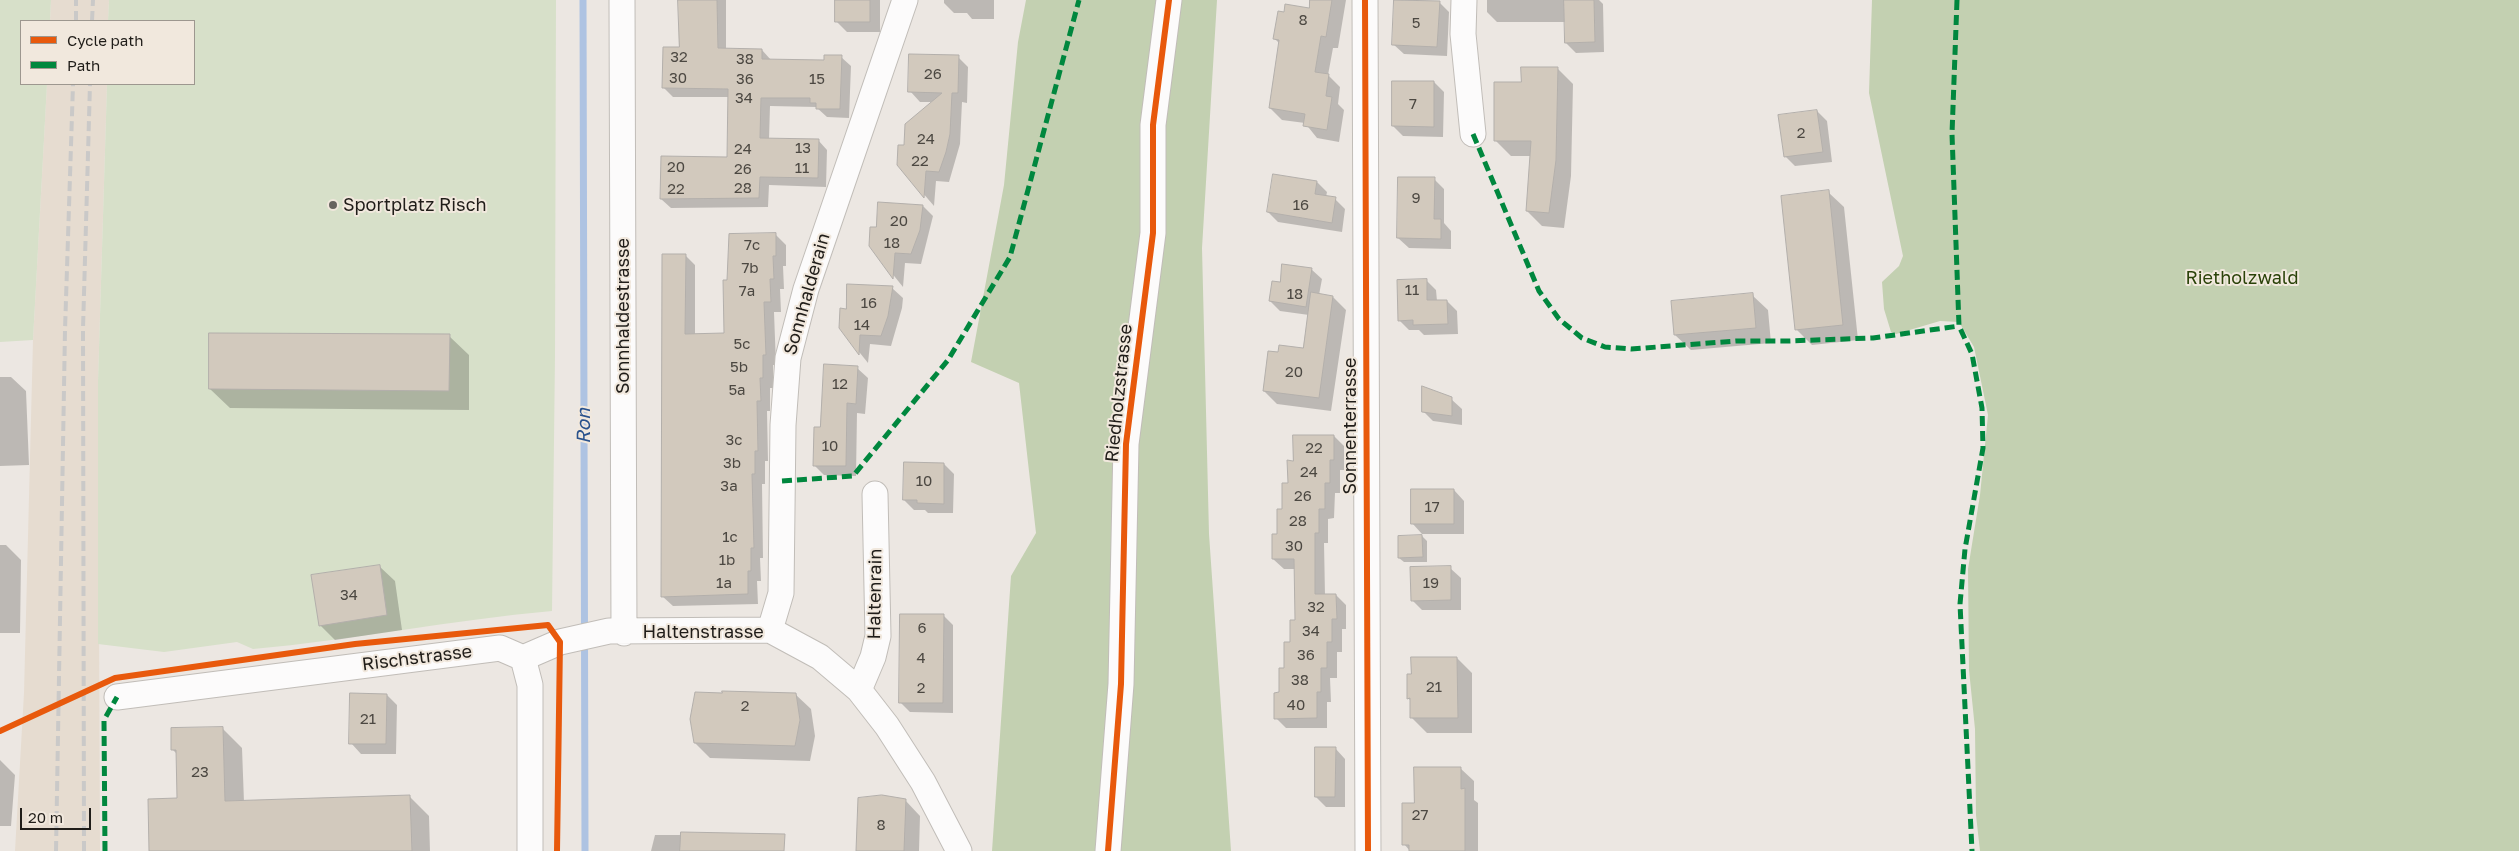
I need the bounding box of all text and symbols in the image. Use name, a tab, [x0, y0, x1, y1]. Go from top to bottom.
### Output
house number: 8	[1298, 11, 1308, 29]
house number: 5	[1412, 14, 1420, 32]
legend	[20, 20, 195, 85]
text: Cycle path	[67, 31, 143, 49]
house number: 32	[670, 48, 688, 66]
house number: 38	[736, 50, 754, 68]
text: Path	[67, 56, 100, 74]
house number: 26	[924, 65, 942, 83]
house number: 30	[669, 69, 687, 87]
house number: 36	[736, 70, 754, 88]
house number: 15	[809, 70, 825, 88]
house number: 34	[735, 89, 753, 107]
house number: 7	[1409, 95, 1417, 113]
house number: 2	[1797, 124, 1805, 142]
house number: 24	[917, 130, 935, 148]
house number: 13	[795, 139, 811, 157]
house number: 24	[734, 140, 752, 158]
house number: 22	[911, 152, 929, 170]
house number: 20	[667, 158, 685, 176]
house number: 11	[795, 159, 809, 177]
house number: 26	[734, 160, 752, 178]
house number: 28	[734, 179, 752, 197]
house number: 22	[667, 180, 685, 198]
house number: 9	[1411, 189, 1421, 207]
place label: Sportplatz Risch	[343, 194, 487, 216]
house number: 16	[1293, 196, 1309, 214]
marker: Sportplatz Risch	[327, 199, 339, 211]
house number: 20	[890, 212, 908, 230]
street label: Sonnhalderain	[779, 231, 835, 357]
house number: 18	[884, 234, 900, 252]
house number: 7c	[744, 236, 760, 254]
street label: Sonnhaldestrasse	[612, 238, 634, 394]
house number: 7b	[741, 259, 759, 277]
park label: Rietholzwald	[2186, 267, 2298, 289]
house number: 11	[1405, 281, 1419, 299]
house number: 7a	[739, 282, 755, 300]
house number: 18	[1287, 285, 1303, 303]
house number: 16	[861, 294, 877, 312]
house number: 14	[854, 316, 870, 334]
street label: Riedholzstrasse	[1101, 323, 1137, 463]
house number: 5c	[734, 335, 750, 353]
house number: 5b	[730, 358, 748, 376]
street label: Sonnenterrasse	[1339, 358, 1361, 494]
house number: 20	[1285, 363, 1303, 381]
house number: 12	[832, 375, 848, 393]
house number: 5a	[728, 381, 746, 399]
water label: Ron	[573, 408, 595, 444]
house number: 3c	[726, 431, 742, 449]
house number: 10	[822, 437, 838, 455]
house number: 22	[1305, 439, 1323, 457]
house number: 3b	[723, 454, 741, 472]
house number: 24	[1300, 463, 1318, 481]
house number: 10	[916, 472, 932, 490]
house number: 3a	[720, 477, 738, 495]
house number: 26	[1294, 487, 1312, 505]
house number: 17	[1424, 498, 1440, 516]
house number: 28	[1289, 512, 1307, 530]
house number: 1c	[722, 528, 738, 546]
house number: 30	[1285, 537, 1303, 555]
street label: Haltenrain	[863, 548, 887, 640]
house number: 1b	[719, 551, 735, 569]
house number: 1a	[716, 574, 732, 592]
house number: 19	[1423, 574, 1439, 592]
house number: 34	[340, 586, 358, 604]
house number: 32	[1307, 598, 1325, 616]
house number: 6	[917, 619, 927, 637]
street label: Haltenstrasse	[642, 621, 764, 643]
house number: 34	[1302, 622, 1320, 640]
street label: Rischstrasse	[361, 641, 473, 675]
house number: 36	[1297, 646, 1315, 664]
house number: 4	[916, 649, 926, 667]
house number: 38	[1291, 671, 1309, 689]
house number: 21	[1426, 678, 1442, 696]
house number: 2	[917, 679, 925, 697]
house number: 40	[1287, 696, 1305, 714]
house number: 2	[741, 697, 749, 715]
house number: 21	[360, 710, 376, 728]
house number: 23	[191, 763, 209, 781]
scale bar	[22, 798, 94, 830]
house number: 27	[1412, 806, 1428, 824]
text: 20 m	[28, 808, 63, 826]
house number: 8	[876, 816, 886, 834]

